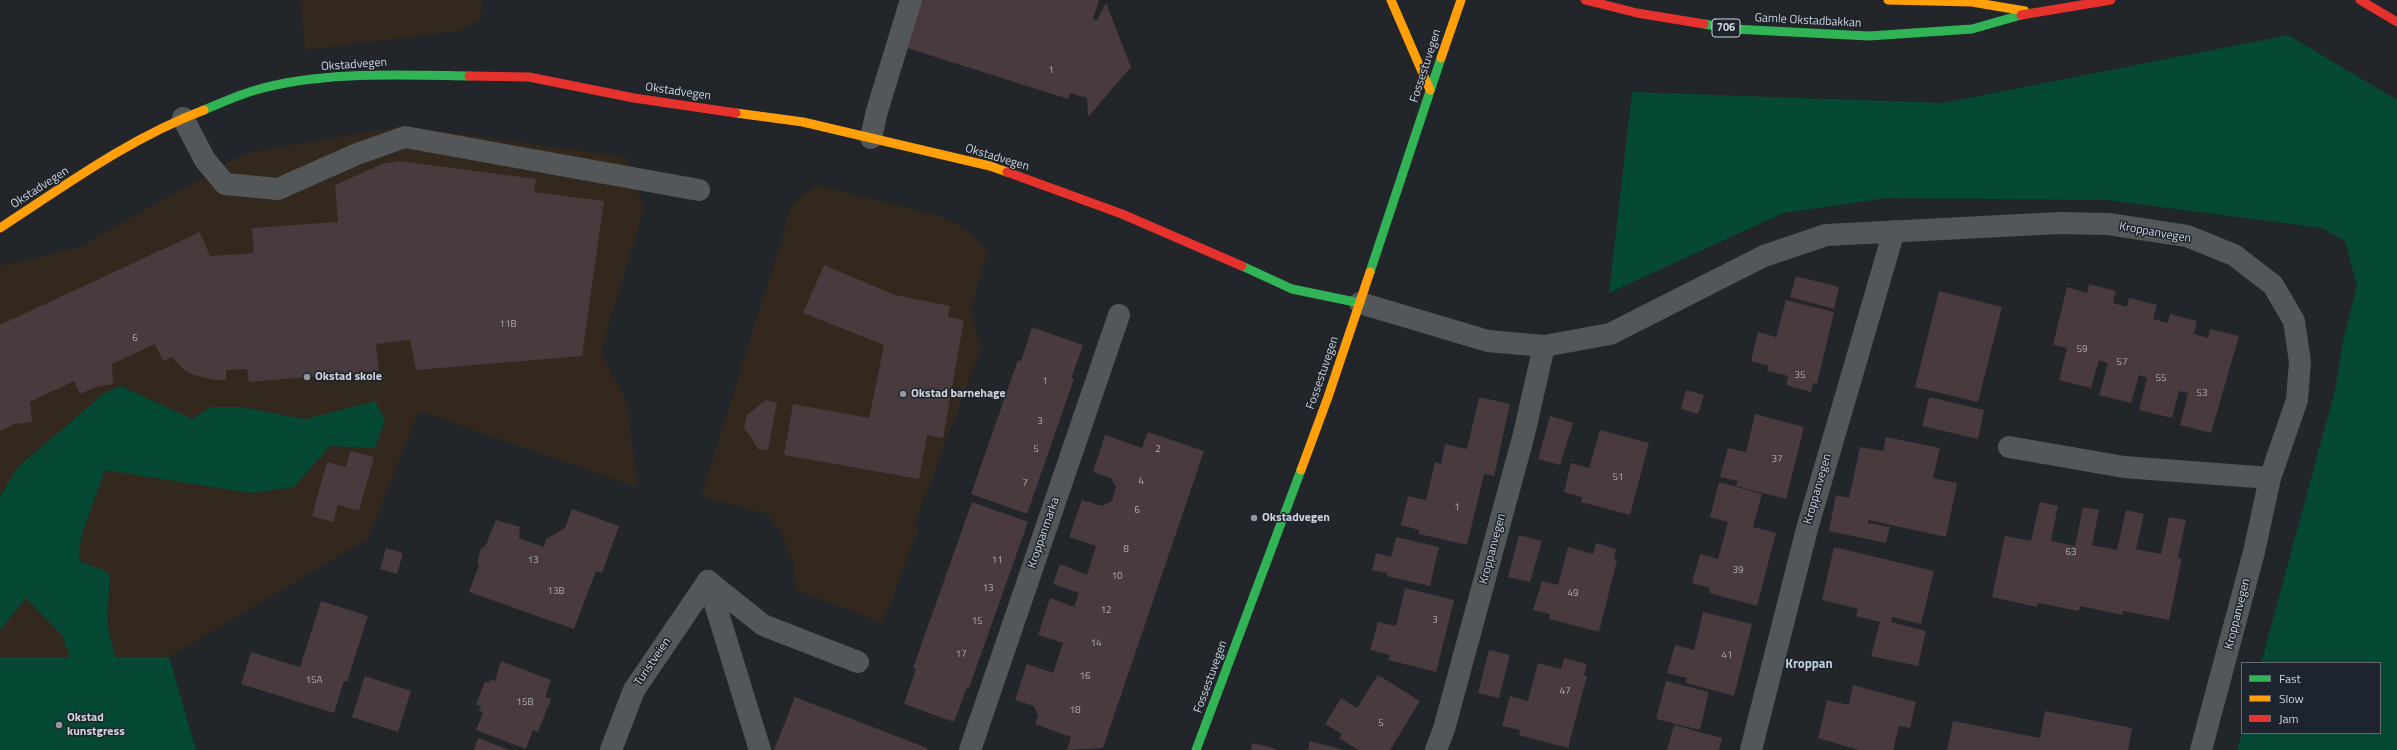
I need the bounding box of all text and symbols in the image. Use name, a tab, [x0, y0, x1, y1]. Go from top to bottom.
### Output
street label: Gamle Okstadbakkan	[1754, 11, 1862, 31]
road number: 706	[1712, 19, 1740, 37]
street label: Fossestuvegen	[1407, 28, 1445, 104]
street label: Okstadvegen	[320, 56, 388, 74]
house number: 1	[1048, 65, 1054, 77]
street label: Okstadvegen	[644, 80, 712, 104]
street label: Okstadvegen	[963, 141, 1031, 175]
street label: Okstadvegen	[8, 164, 72, 212]
street label: Kroppanvegen	[2118, 220, 2192, 246]
house number: 11B	[499, 319, 517, 331]
house number: 6	[132, 333, 138, 345]
street label: Fossestuvegen	[1304, 335, 1342, 411]
house number: 59	[2076, 344, 2088, 356]
house number: 57	[2116, 357, 2128, 369]
place label: Okstad skole	[315, 370, 382, 384]
house number: 35	[1794, 370, 1806, 382]
marker: Okstad skole	[302, 372, 312, 382]
house number: 55	[2155, 373, 2167, 385]
house number: 1	[1042, 376, 1048, 388]
place label: Okstad barnehage	[911, 387, 1006, 401]
house number: 53	[2196, 388, 2208, 400]
marker: Okstad barnehage	[898, 389, 908, 399]
house number: 3	[1037, 416, 1043, 428]
house number: 5	[1033, 444, 1039, 456]
house number: 2	[1155, 444, 1161, 456]
street label: Kroppanvegen	[1801, 452, 1835, 526]
house number: 37	[1771, 454, 1783, 466]
house number: 51	[1612, 472, 1624, 484]
house number: 4	[1138, 476, 1144, 488]
house number: 7	[1022, 478, 1028, 490]
street label: Kroppanmarka	[1025, 496, 1063, 570]
house number: 1	[1454, 502, 1460, 514]
house number: 6	[1134, 505, 1140, 517]
place label: Okstadvegen	[1262, 511, 1330, 525]
street label: Kroppanvegen	[1477, 512, 1509, 586]
marker: Okstadvegen	[1249, 513, 1259, 523]
house number: 8	[1123, 544, 1129, 556]
house number: 63	[2065, 547, 2077, 559]
house number: 13	[527, 555, 539, 567]
house number: 11	[991, 555, 1003, 567]
house number: 39	[1732, 565, 1744, 577]
house number: 10	[1111, 571, 1123, 583]
street label: Kroppanvegen	[2222, 577, 2254, 651]
house number: 13	[982, 583, 994, 595]
house number: 13B	[547, 586, 565, 598]
house number: 49	[1567, 588, 1579, 600]
house number: 12	[1100, 605, 1112, 617]
house number: 3	[1432, 615, 1438, 627]
house number: 15	[971, 616, 983, 628]
street label: Turistveien	[632, 635, 674, 689]
house number: 14	[1090, 638, 1102, 650]
street label: Fossestuvegen	[1191, 639, 1231, 715]
house number: 17	[955, 649, 967, 661]
house number: 41	[1721, 650, 1733, 662]
district label: Kroppan	[1785, 657, 1833, 673]
legend	[2241, 662, 2381, 734]
text: Fast	[2279, 669, 2301, 688]
house number: 16	[1079, 671, 1091, 683]
house number: 15A	[305, 675, 323, 687]
house number: 47	[1559, 686, 1571, 698]
text: Slow	[2279, 689, 2304, 708]
house number: 15B	[516, 697, 534, 709]
house number: 18	[1069, 705, 1081, 717]
text: Jam	[2279, 709, 2299, 728]
place label: Okstad kunstgress	[67, 711, 125, 739]
house number: 5	[1378, 718, 1384, 730]
marker: Okstad kunstgress	[54, 720, 64, 730]

